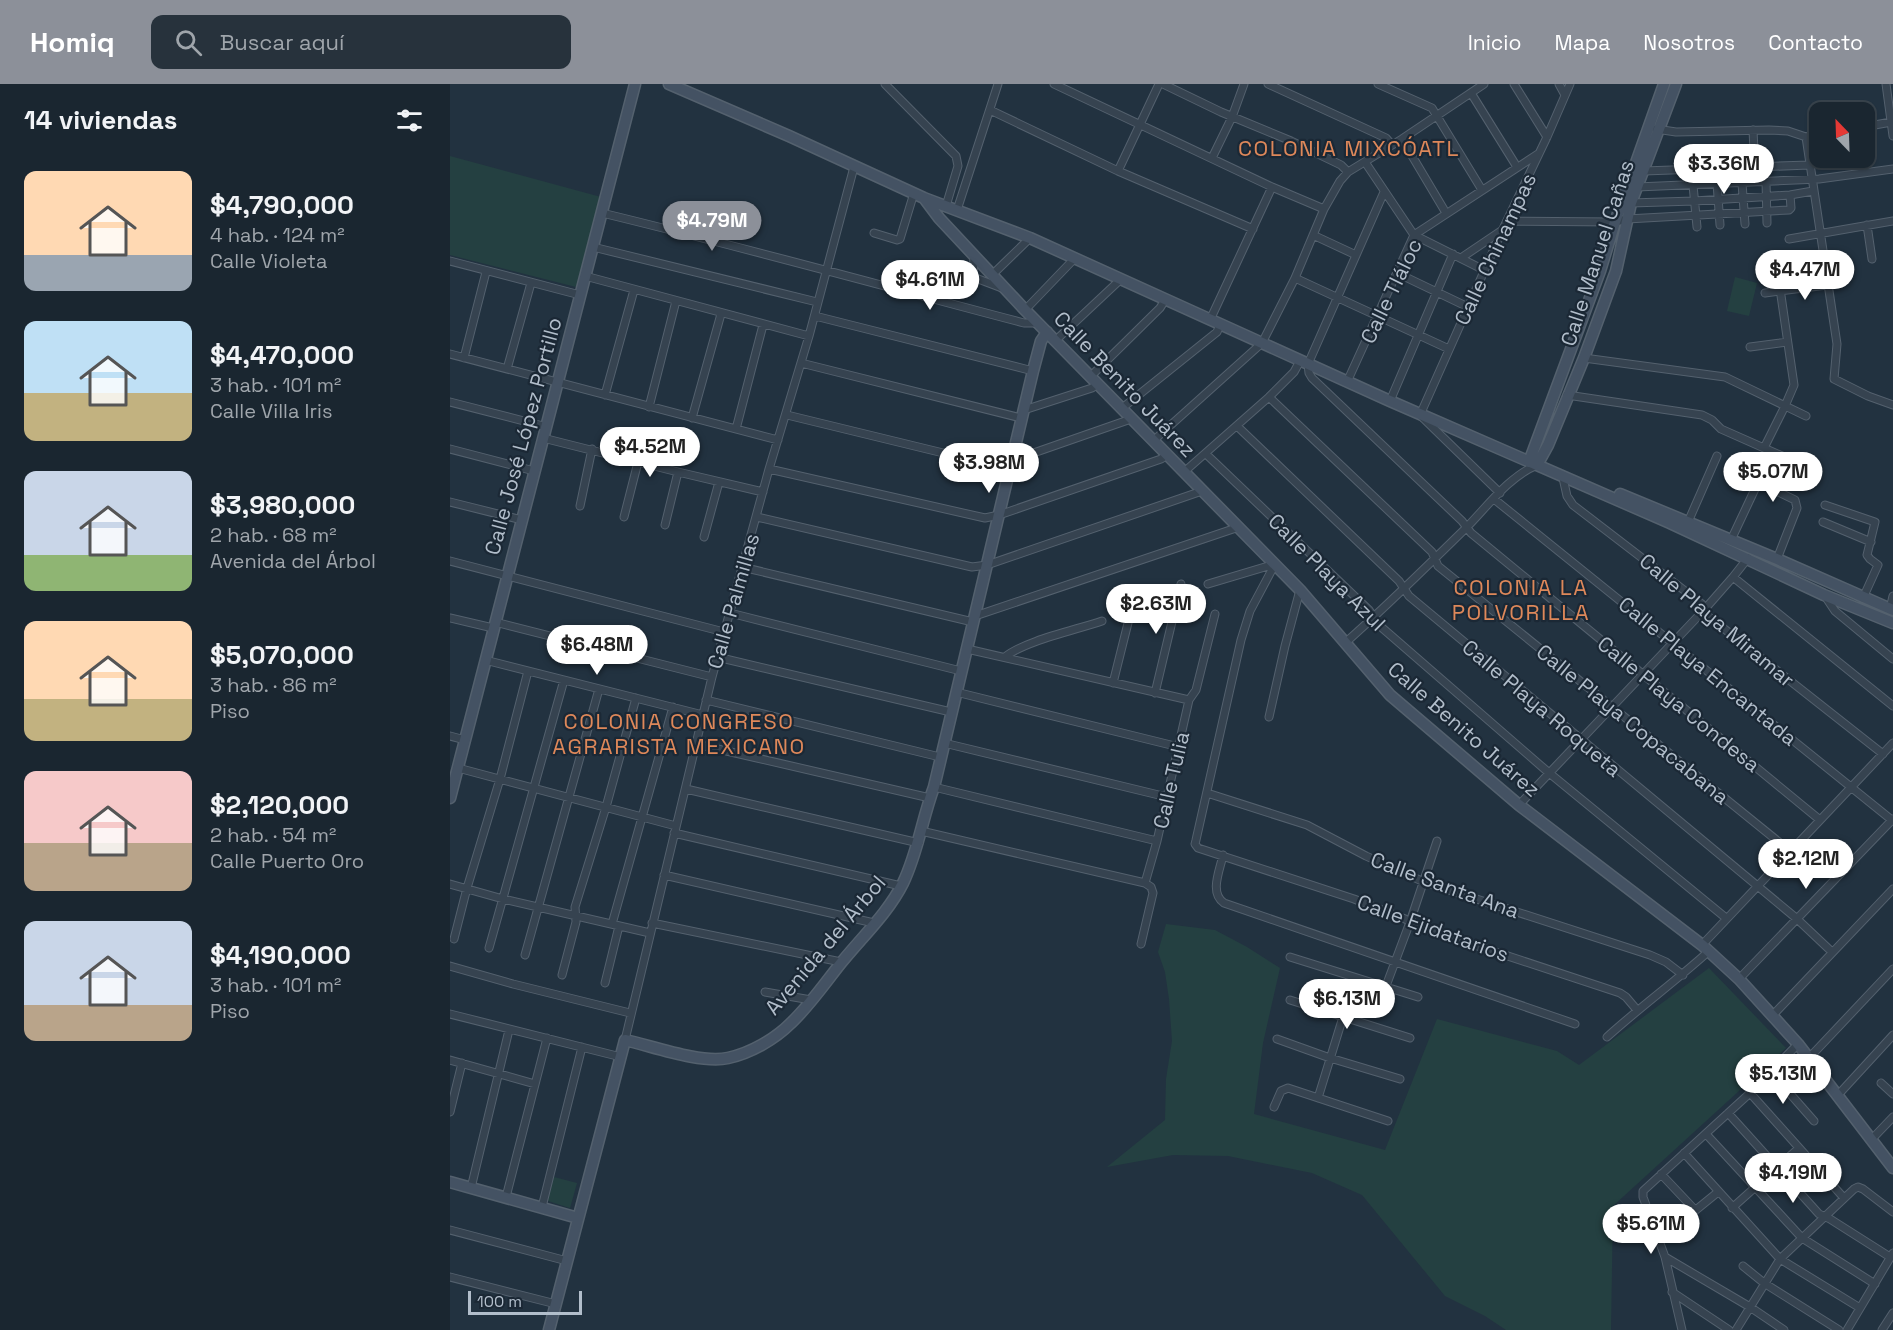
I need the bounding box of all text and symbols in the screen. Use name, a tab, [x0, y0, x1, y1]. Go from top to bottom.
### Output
search box	[151, 15, 571, 69]
text: Homiq	[30, 24, 115, 60]
icon: search	[172, 26, 205, 59]
text: Buscar aquí	[220, 28, 344, 56]
text: Inicio	[1468, 29, 1522, 56]
text: Mapa	[1555, 29, 1610, 56]
text: Nosotros	[1643, 29, 1735, 56]
text: Contacto	[1768, 29, 1863, 56]
north arrow	[1809, 102, 1875, 168]
map controls	[1809, 102, 1875, 168]
text: 14 viviendas	[24, 103, 177, 137]
icon: filters	[393, 104, 426, 137]
district label: COLONIA MIXCÓATL	[1238, 134, 1460, 162]
pin: $3.36M	[1675, 144, 1773, 195]
text: $3.36M	[1688, 150, 1760, 176]
street label: Calle Manuel Cañas	[1554, 157, 1640, 349]
street label: Calle Chinampas	[1448, 169, 1542, 329]
text: $4,790,000	[210, 188, 354, 222]
icon: home	[72, 195, 144, 267]
pin: $4.79M	[663, 201, 761, 252]
text: $4.79M	[676, 207, 748, 233]
text: 4 hab. · 124 m²	[210, 222, 345, 248]
street label: Calle Tláloc	[1354, 234, 1428, 348]
text: Calle Violeta	[210, 248, 327, 274]
pin: $4.47M	[1756, 250, 1854, 301]
text: $4.47M	[1769, 256, 1841, 282]
pin: $4.61M	[881, 260, 979, 311]
text: $4.61M	[895, 266, 965, 292]
street label: Calle Benito Juárez	[1048, 305, 1202, 463]
street label: Calle José López Portillo	[478, 314, 568, 558]
text: $4,470,000	[210, 338, 354, 372]
icon: home	[72, 345, 144, 417]
text: 3 hab. · 101 m²	[210, 372, 341, 398]
text: Calle Villa Iris	[210, 398, 332, 424]
pin: $4.52M	[601, 427, 699, 478]
text: $4.52M	[614, 433, 686, 459]
pin: $3.98M	[940, 443, 1038, 494]
text: $3.98M	[953, 449, 1025, 475]
pin: $5.07M	[1724, 452, 1822, 503]
text: $5.07M	[1737, 458, 1809, 484]
text: $3,980,000	[210, 488, 355, 522]
icon: home	[72, 495, 144, 567]
street label: Calle Playa Azul	[1262, 507, 1392, 637]
text: 2 hab. · 68 m²	[210, 522, 336, 548]
street label: Calle Palmillas	[701, 530, 765, 672]
street label: Calle Playa Miramar	[1634, 547, 1800, 693]
text: Avenida del Árbol	[210, 548, 376, 574]
district label: COLONIA LA POLVORILLA	[1452, 573, 1590, 626]
pin: $2.63M	[1107, 584, 1205, 635]
text: $2.63M	[1120, 590, 1192, 616]
street label: Calle Playa Encantada	[1613, 591, 1803, 751]
pin: $6.48M	[548, 625, 646, 676]
street label: Calle Playa Condesa	[1592, 630, 1766, 778]
text: $6.48M	[561, 631, 633, 657]
street label: Calle Playa Roqueta	[1457, 633, 1627, 783]
text: $5,070,000	[210, 638, 354, 672]
street label: Calle Playa Copacabana	[1531, 638, 1735, 810]
icon: home	[72, 645, 144, 717]
street label: Calle Benito Juárez	[1382, 655, 1546, 803]
text: 3 hab. · 86 m²	[210, 672, 337, 698]
text: Piso	[210, 698, 250, 724]
district label: COLONIA CONGRESO AGRARISTA MEXICANO	[552, 707, 806, 760]
street label: Calle Tulia	[1147, 729, 1195, 831]
text: $2,120,000	[210, 788, 349, 822]
icon: home	[72, 795, 144, 867]
text: 2 hab. · 54 m²	[210, 822, 336, 848]
pin: $2.12M	[1757, 839, 1855, 890]
text: $2.12M	[1772, 845, 1840, 871]
street label: Calle Santa Ana	[1367, 846, 1523, 924]
text: Calle Puerto Oro	[210, 848, 364, 874]
street label: Avenida del Árbol	[759, 870, 891, 1020]
street label: Calle Ejidatarios	[1353, 888, 1513, 968]
text: $4,190,000	[210, 938, 351, 972]
icon: home	[72, 945, 144, 1017]
text: 3 hab. · 101 m²	[210, 972, 341, 998]
pin: $6.13M	[1298, 979, 1396, 1030]
text: $6.13M	[1313, 985, 1381, 1011]
text: Piso	[210, 998, 250, 1024]
pin: $5.13M	[1734, 1054, 1832, 1105]
text: $5.13M	[1749, 1060, 1817, 1086]
pin: $4.19M	[1744, 1153, 1842, 1204]
text: $4.19M	[1759, 1159, 1827, 1185]
pin: $5.61M	[1602, 1204, 1700, 1255]
text: $5.61M	[1617, 1210, 1685, 1236]
scale bar	[468, 1288, 582, 1316]
text: 100 m	[477, 1291, 522, 1312]

